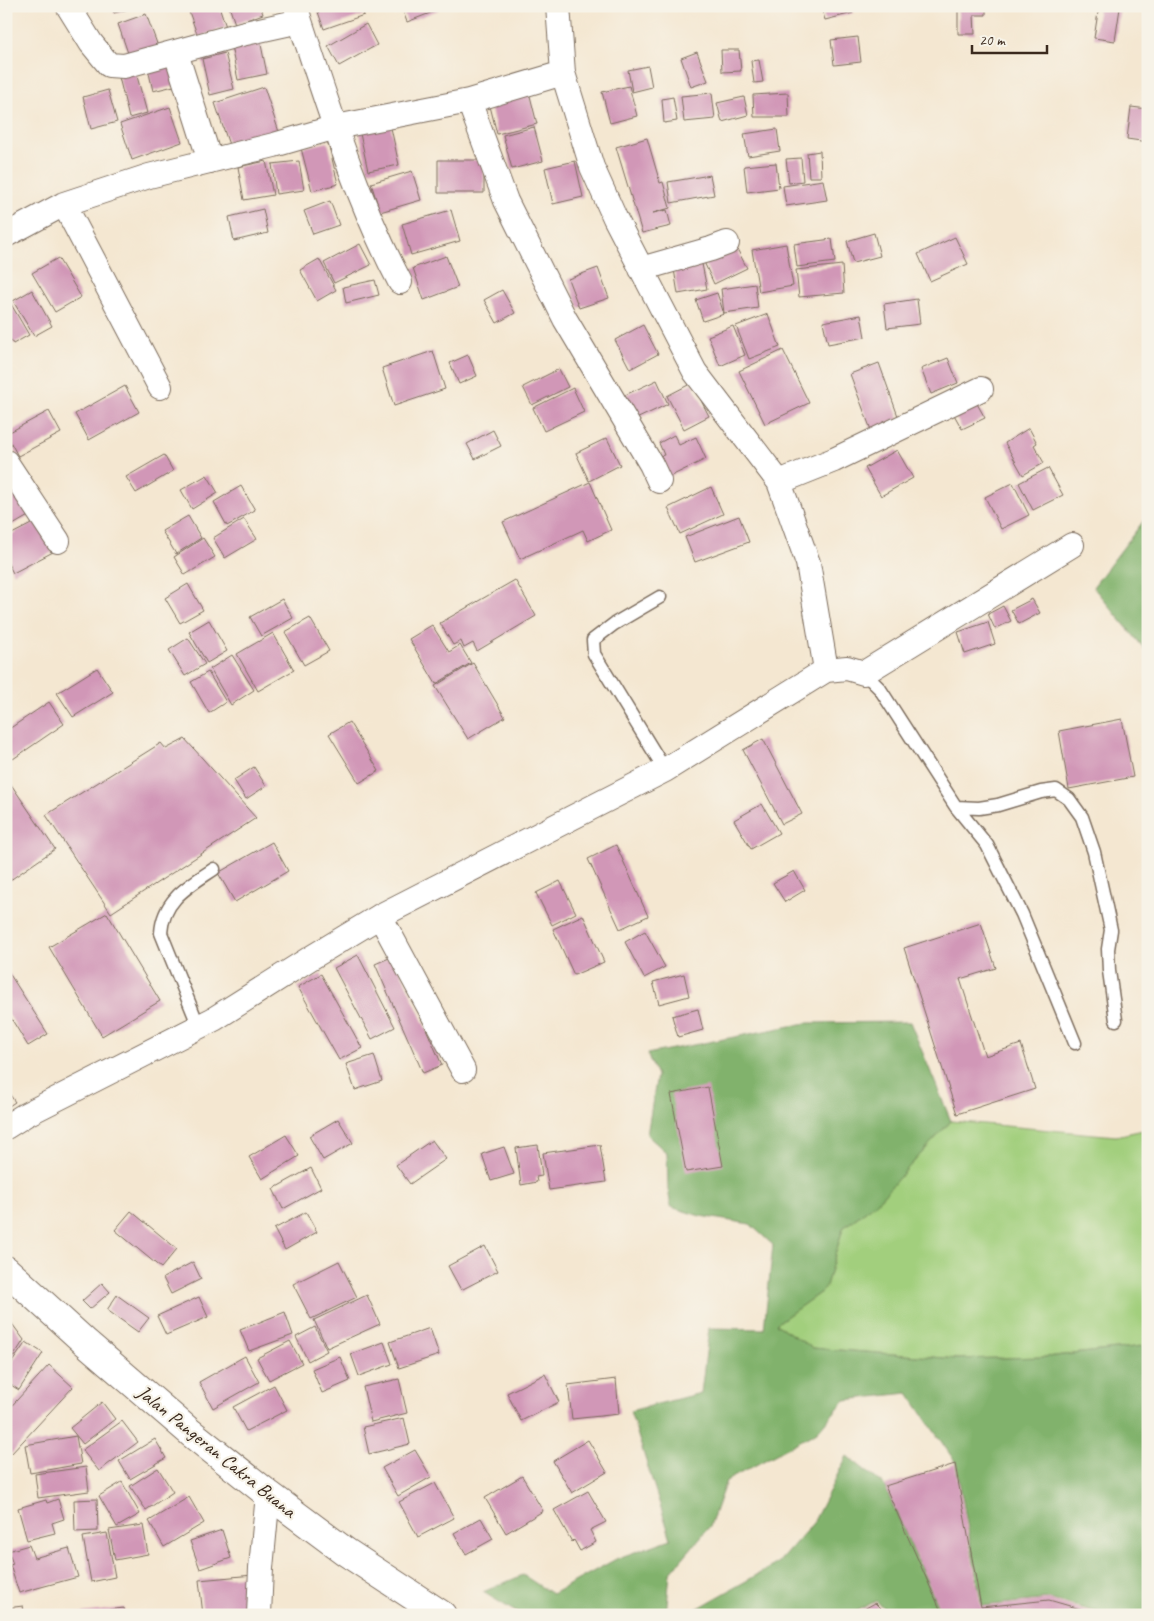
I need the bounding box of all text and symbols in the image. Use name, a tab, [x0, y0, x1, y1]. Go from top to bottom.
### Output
scale bar	[972, 22, 1046, 54]
text: 20 m	[979, 31, 1006, 50]
street label: Jalan Pangeran Cakra Buana	[131, 1379, 302, 1524]

